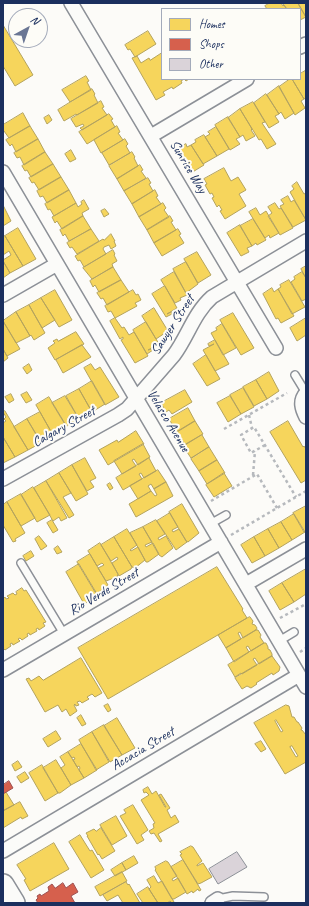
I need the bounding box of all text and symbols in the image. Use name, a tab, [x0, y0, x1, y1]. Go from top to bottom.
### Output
north arrow	[8, 8, 48, 48]
legend	[161, 8, 301, 80]
text: N	[28, 12, 42, 27]
text: Homes	[199, 16, 225, 32]
text: Shops	[199, 36, 224, 52]
text: Other	[199, 56, 223, 72]
street label: Sunrise Way	[166, 137, 210, 197]
street label: Sawyer Street	[147, 292, 199, 358]
street label: Velasco Avenue	[143, 387, 193, 455]
street label: Calgary Street	[30, 403, 98, 451]
street label: Rio Verde Street	[66, 565, 142, 619]
street label: Accacia Street	[108, 724, 178, 774]

